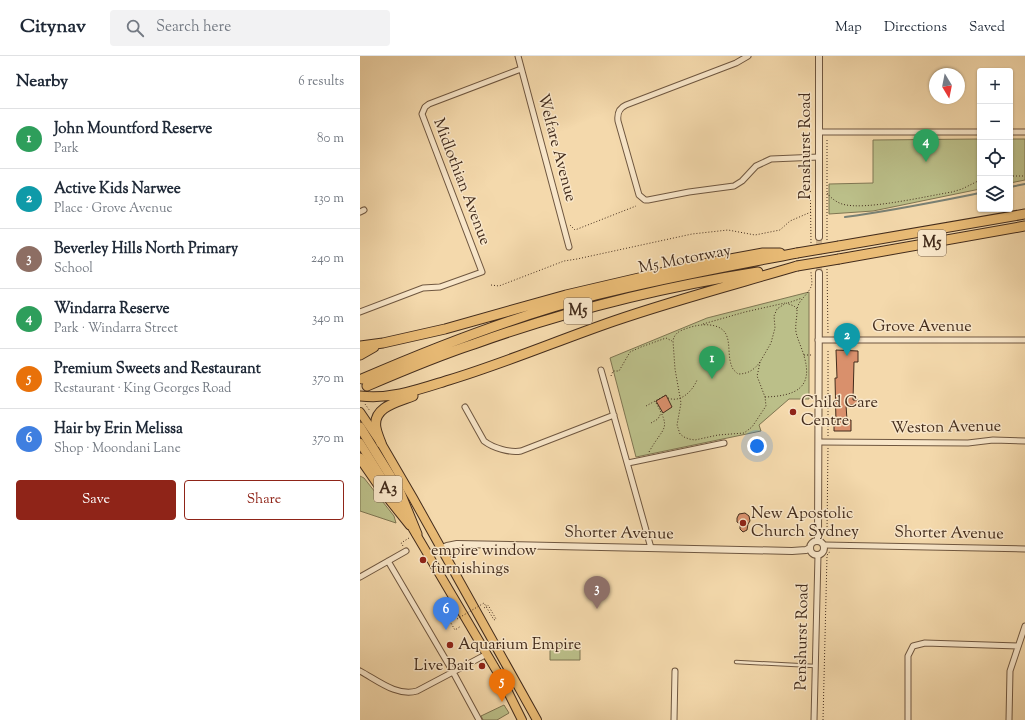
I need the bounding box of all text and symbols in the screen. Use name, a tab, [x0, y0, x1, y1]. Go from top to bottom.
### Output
search box	[110, 10, 390, 46]
text: Citynav	[20, 14, 86, 41]
icon: search	[124, 17, 146, 39]
text: Search here	[156, 17, 231, 38]
text: Map	[835, 18, 862, 38]
text: Directions	[884, 18, 947, 38]
text: Saved	[969, 18, 1005, 38]
north arrow	[929, 68, 965, 104]
map controls	[977, 68, 1013, 212]
button: +	[977, 68, 1013, 104]
text: Nearby	[16, 70, 68, 94]
text: 6 results	[298, 73, 344, 91]
street label: Welfare Avenue	[531, 91, 581, 205]
street label: Penshurst Road	[795, 92, 818, 200]
button: −	[977, 104, 1013, 140]
street label: Midlothian Avenue	[426, 115, 496, 249]
text: John Mountford Reserve	[54, 119, 212, 140]
pin: 4	[913, 129, 939, 162]
text: 1	[27, 130, 31, 148]
text: 80 m	[317, 130, 344, 148]
text: Park	[54, 140, 79, 158]
button: locate	[977, 140, 1013, 176]
button: layers	[977, 176, 1013, 212]
text: Active Kids Narwee	[54, 179, 181, 200]
text: 2	[26, 190, 32, 208]
text: 130 m	[314, 190, 344, 208]
text: Place · Grove Avenue	[54, 200, 172, 218]
road number: M5	[918, 230, 946, 256]
text: Beverley Hills North Primary	[54, 239, 238, 260]
street label: M5 Motorway	[637, 240, 733, 280]
text: 3	[26, 250, 32, 268]
text: 240 m	[311, 250, 344, 268]
text: School	[54, 260, 93, 278]
road number: M5	[564, 298, 592, 324]
text: Windarra Reserve	[54, 299, 170, 320]
text: 4	[26, 310, 32, 328]
text: 340 m	[312, 310, 344, 328]
street label: Grove Avenue	[872, 316, 972, 339]
text: Park · Windarra Street	[54, 320, 178, 338]
pin: 2	[834, 323, 860, 356]
pin: 1	[699, 346, 725, 379]
text: Premium Sweets and Restaurant	[54, 359, 261, 380]
text: 5	[27, 370, 31, 388]
text: 370 m	[312, 370, 344, 388]
text: Restaurant · King Georges Road	[54, 380, 231, 398]
place label: Child Care Centre	[801, 392, 878, 433]
marker: Child Care Centre	[788, 407, 798, 417]
street label: Weston Avenue	[891, 416, 1001, 440]
text: Hair by Erin Melissa	[54, 419, 183, 440]
text: 6	[26, 430, 32, 448]
text: 370 m	[312, 430, 344, 448]
your location	[747, 436, 767, 456]
text: Shop · Moondani Lane	[54, 440, 181, 458]
road number: A3	[374, 476, 402, 502]
button: Save	[16, 480, 176, 520]
button: Share	[184, 480, 344, 520]
place label: New Apostolic Church Sydney	[751, 503, 859, 544]
marker: New Apostolic Church Sydney	[738, 518, 748, 528]
street label: Shorter Avenue	[564, 522, 674, 546]
street label: Shorter Avenue	[894, 522, 1004, 546]
place label: empire window furnishings	[431, 540, 537, 581]
marker: empire window furnishings	[418, 555, 428, 565]
pin: 3	[584, 576, 610, 609]
street label: Penshurst Road	[791, 583, 815, 691]
pin: 6	[433, 597, 459, 630]
place label: Aquarium Empire	[458, 634, 581, 657]
marker: Aquarium Empire	[445, 640, 455, 650]
place label: Live Bait	[414, 655, 475, 678]
marker: Live Bait	[477, 661, 487, 671]
pin: 5	[489, 669, 515, 702]

